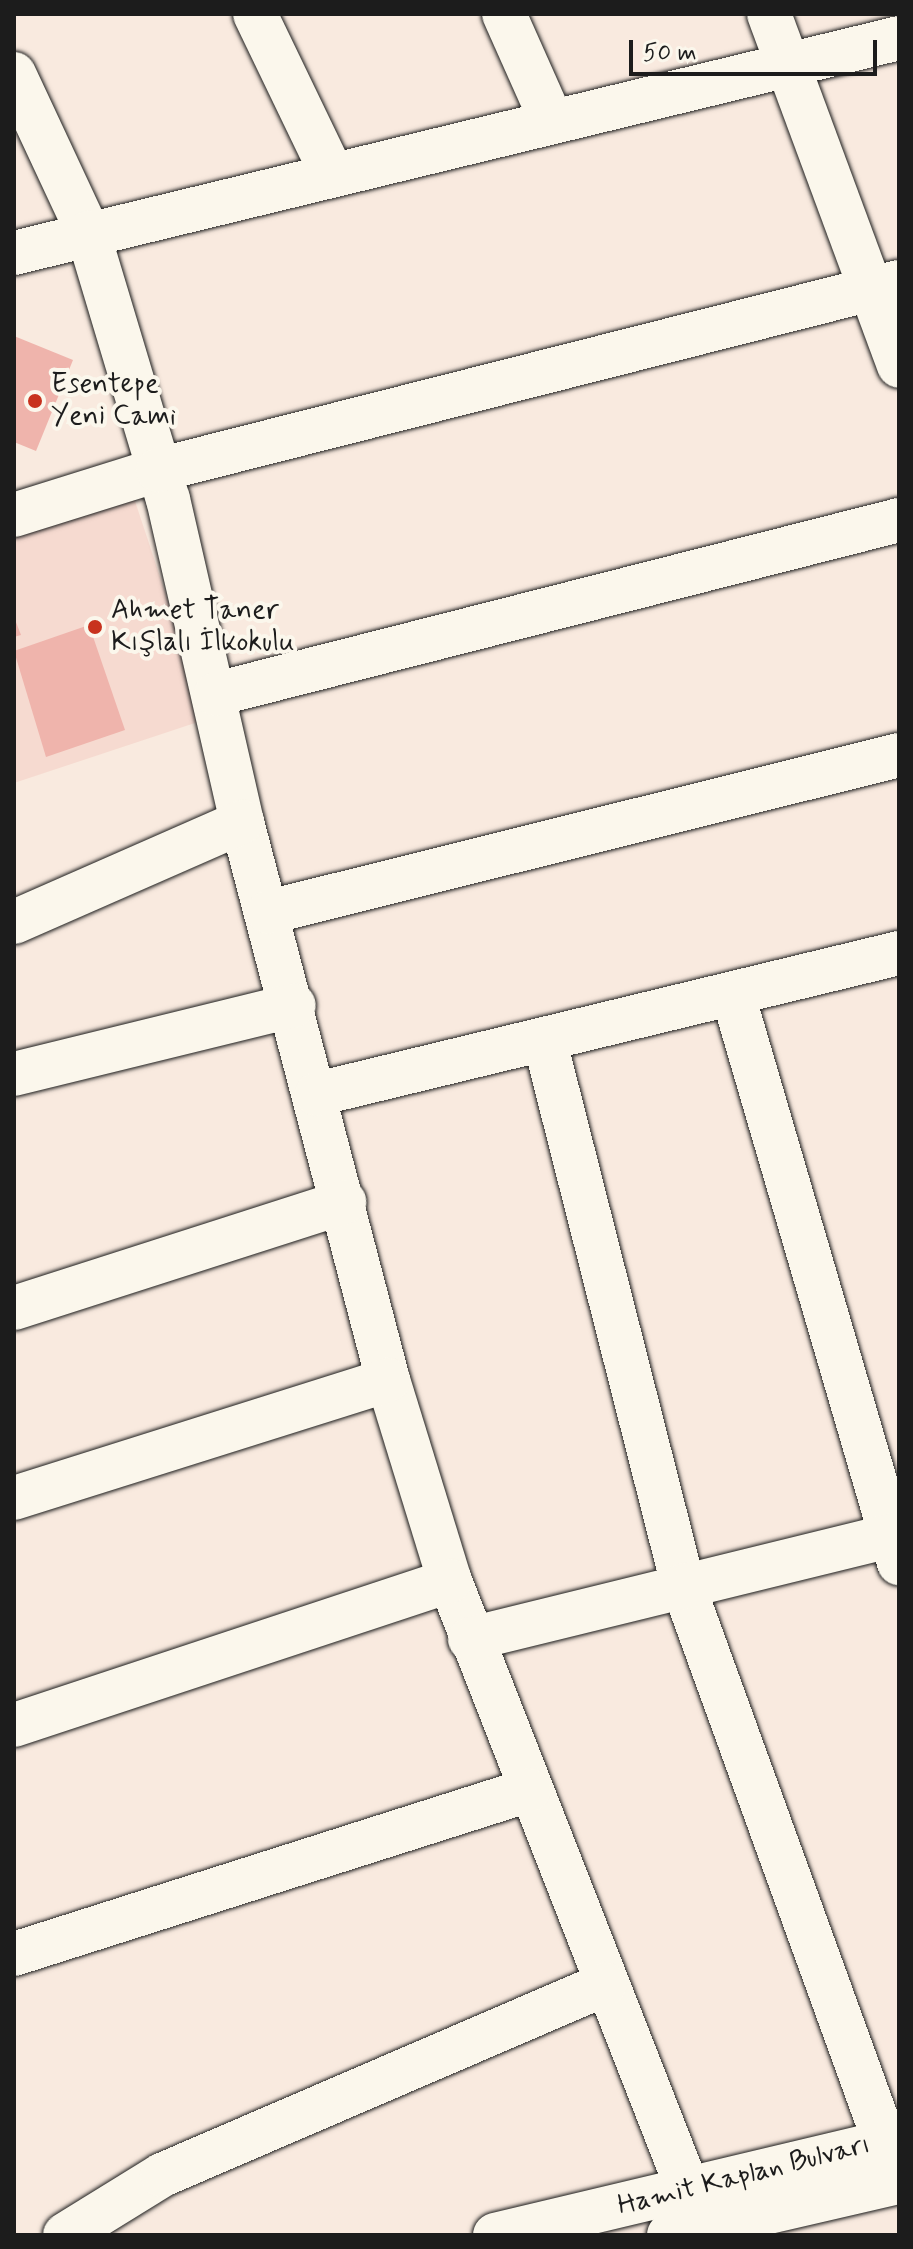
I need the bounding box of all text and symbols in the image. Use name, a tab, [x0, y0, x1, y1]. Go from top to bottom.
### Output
scale bar	[633, 24, 881, 74]
text: 50 m	[643, 38, 697, 69]
place label: Esentepe Yeni Cami	[51, 368, 180, 434]
marker: Esentepe Yeni Cami	[26, 392, 44, 410]
place label: Ahmet Taner Kışlalı İlkokulu	[111, 594, 294, 660]
marker: Ahmet Taner Kışlalı İlkokulu	[86, 618, 104, 636]
street label: Hamit Kaplan Bulvarı	[616, 2129, 872, 2223]

